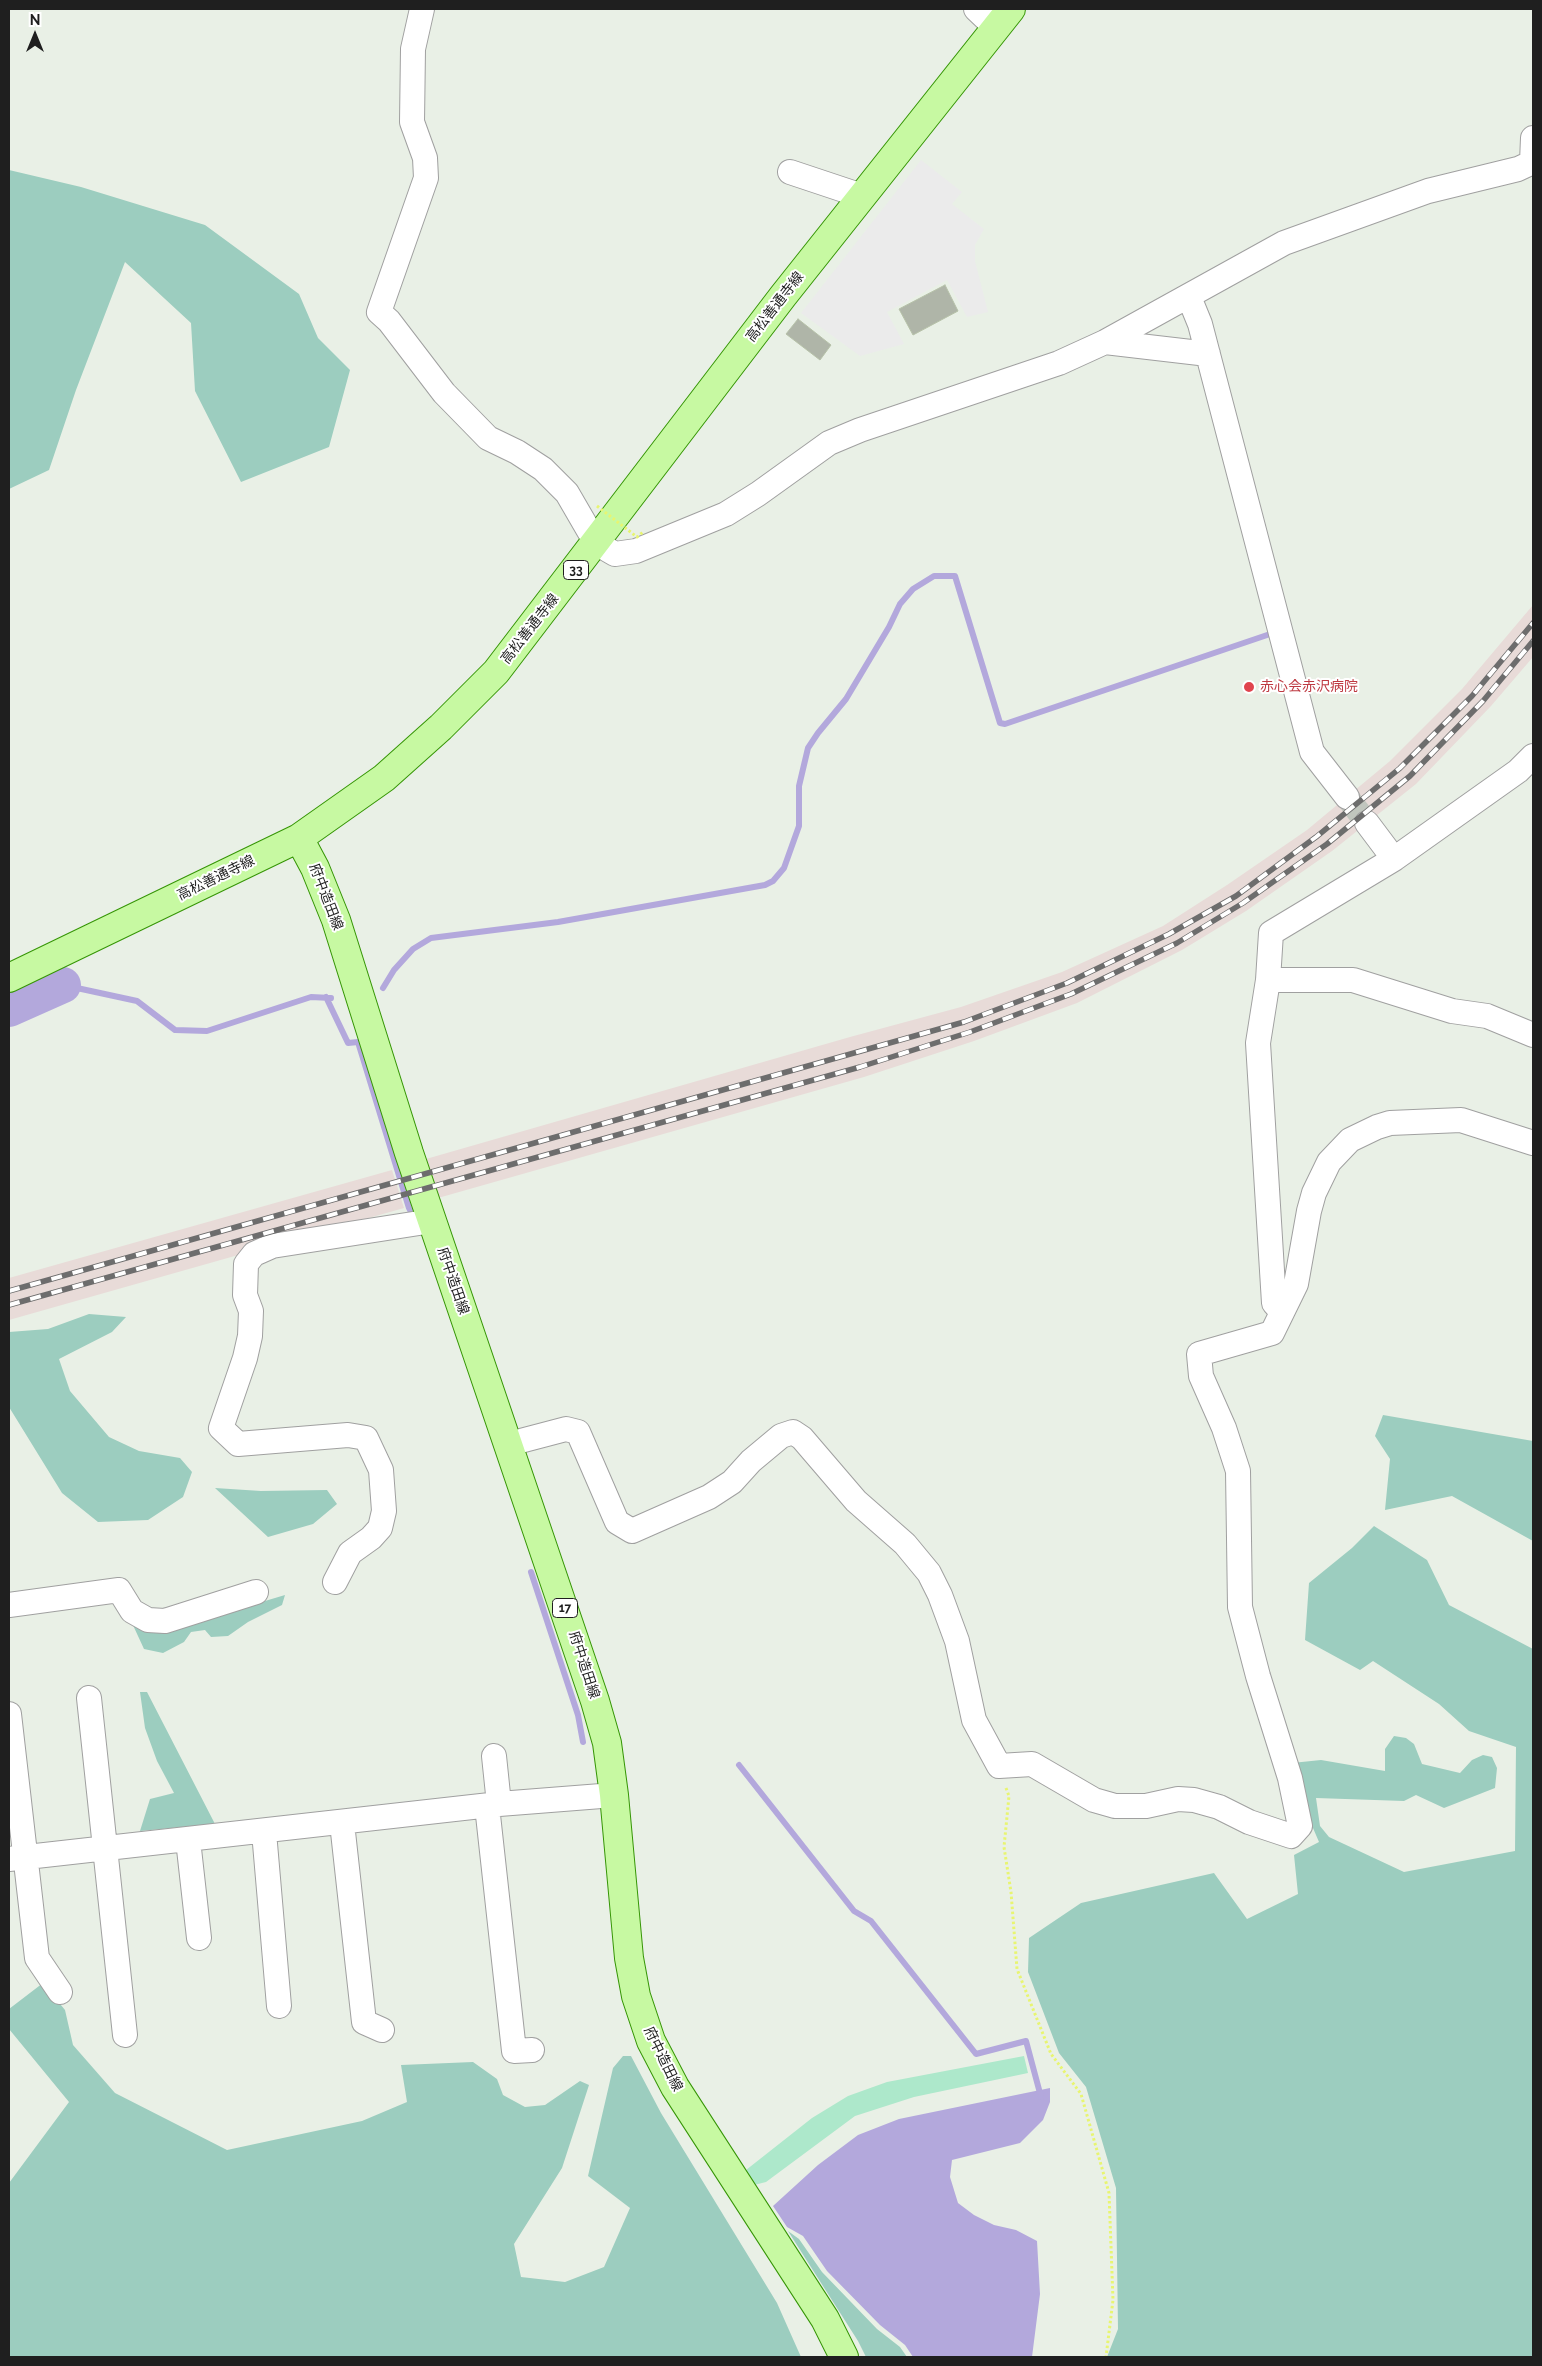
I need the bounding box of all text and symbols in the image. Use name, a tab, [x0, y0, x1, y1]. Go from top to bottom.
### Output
north arrow	[10, 10, 60, 60]
text: N	[30, 12, 40, 28]
street label: 高松善通寺線	[743, 269, 807, 345]
road number: 33	[564, 560, 588, 580]
street label: 高松善通寺線	[498, 591, 562, 667]
place label: 赤心会赤沢病院	[1260, 679, 1358, 695]
marker: 赤心会赤沢病院	[1242, 680, 1256, 694]
street label: 高松善通寺線	[175, 852, 257, 904]
street label: 府中造田線	[306, 861, 346, 933]
street label: 府中造田線	[434, 1245, 472, 1317]
road number: 17	[552, 1599, 578, 1618]
street label: 府中造田線	[565, 1629, 603, 1701]
street label: 府中造田線	[640, 2024, 686, 2094]

